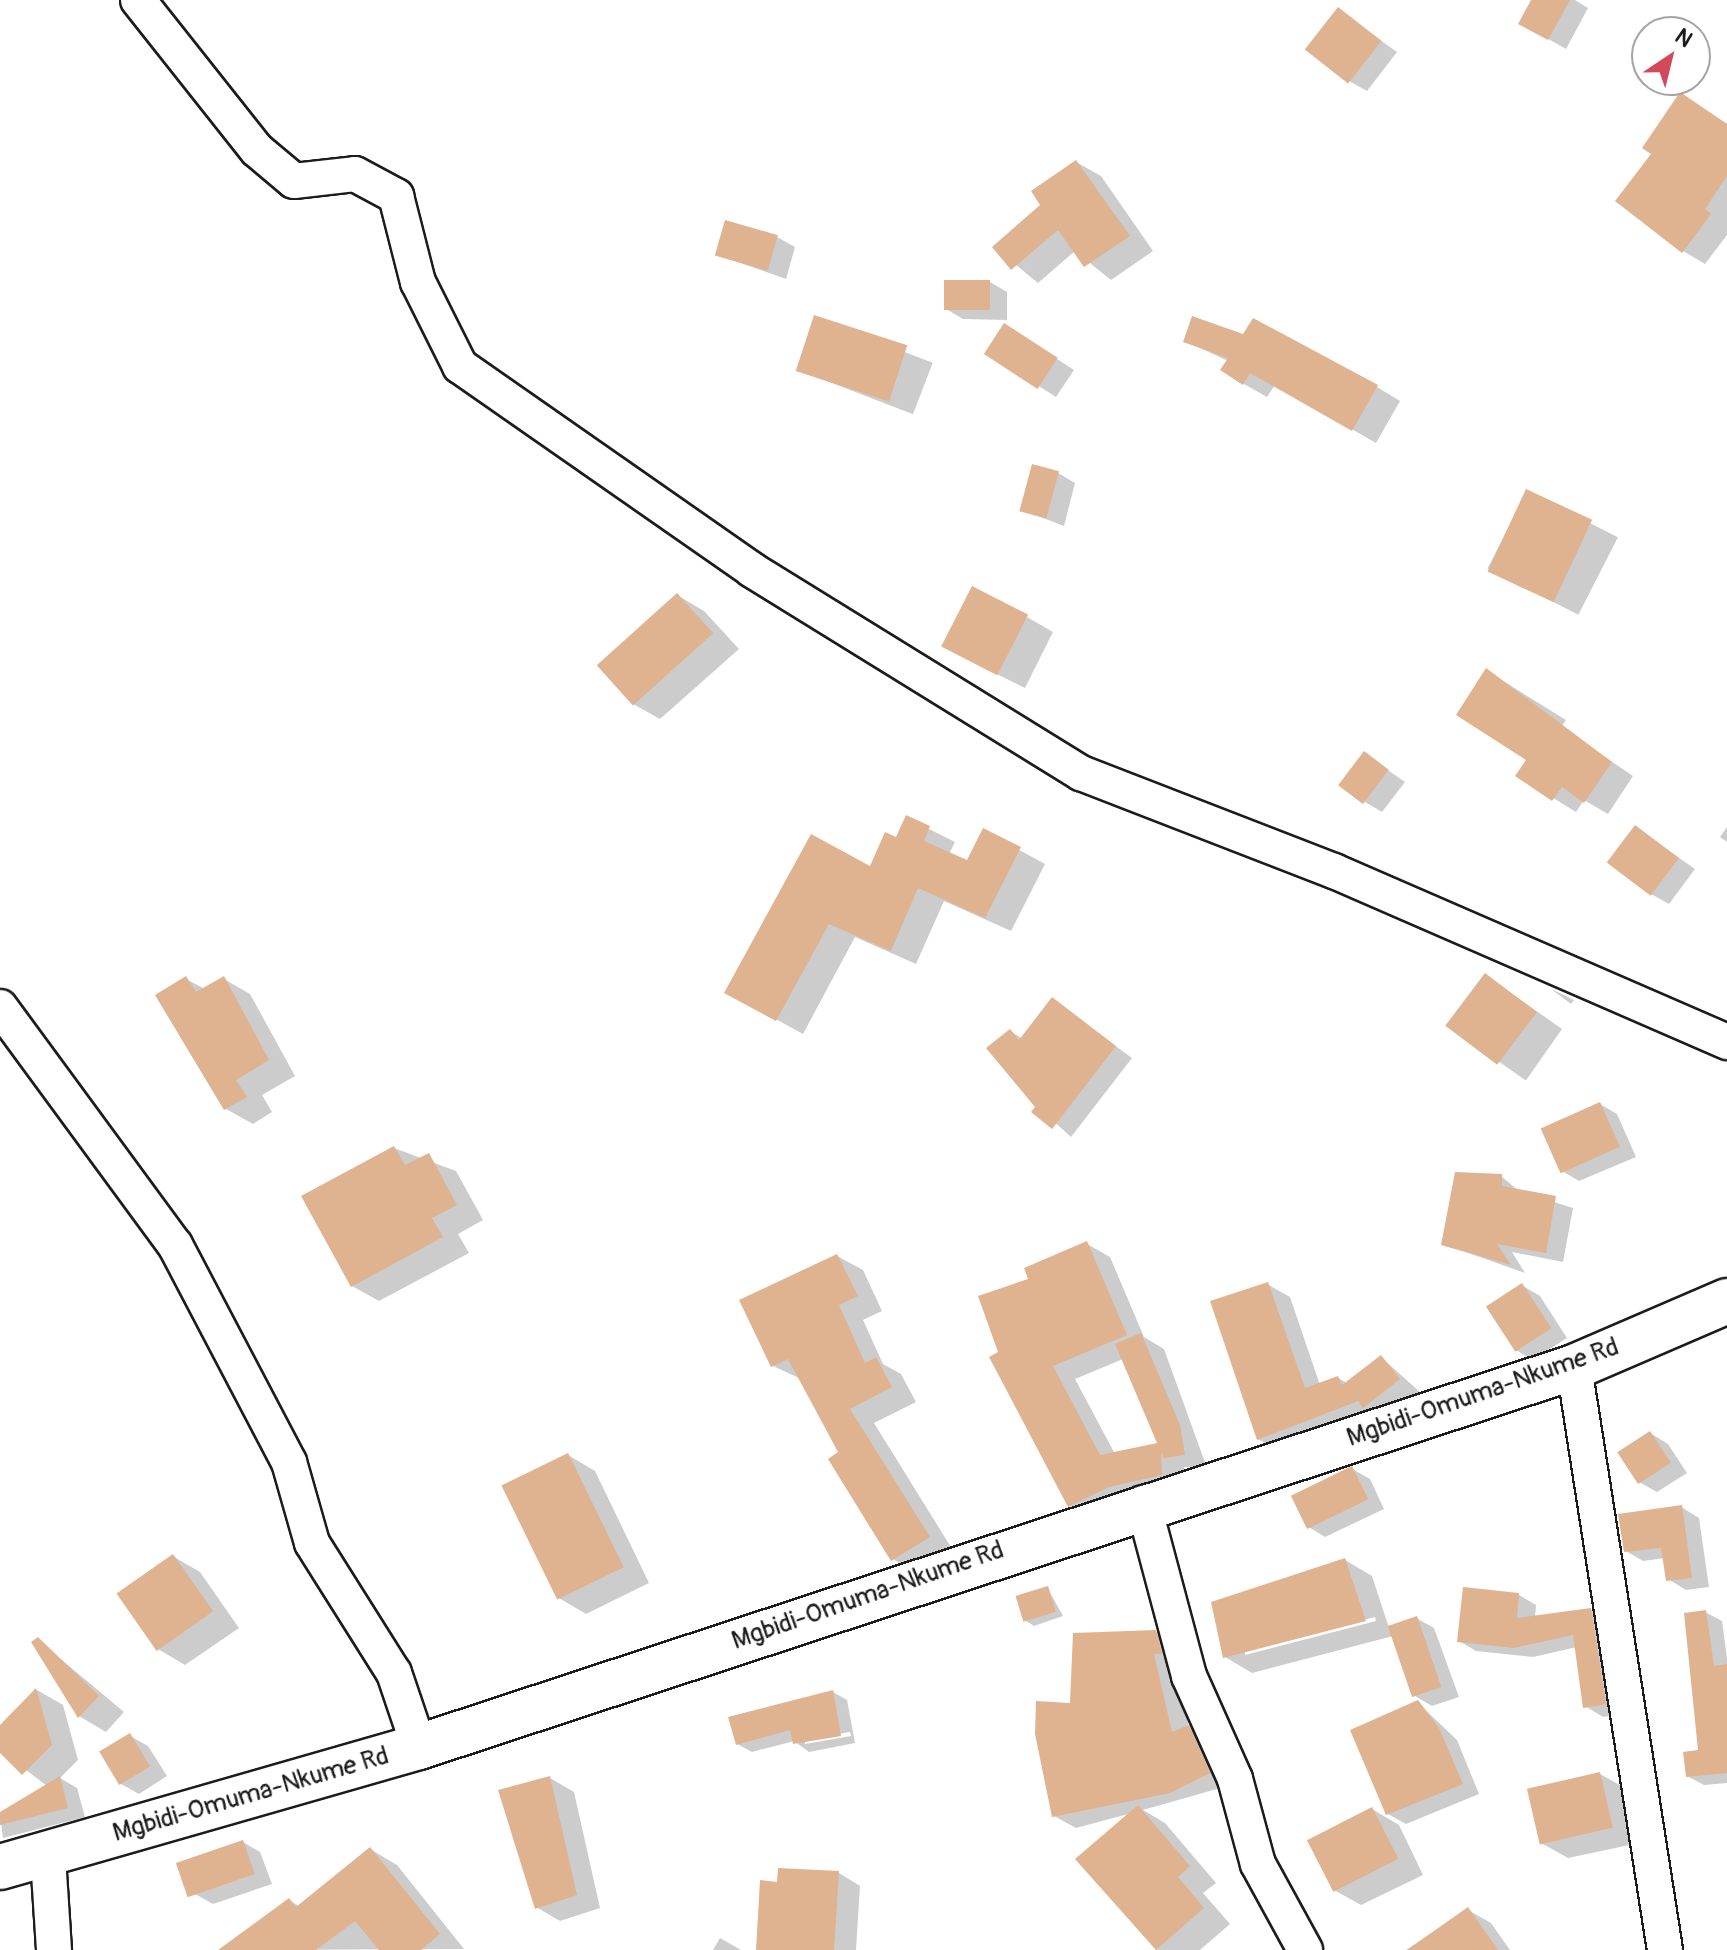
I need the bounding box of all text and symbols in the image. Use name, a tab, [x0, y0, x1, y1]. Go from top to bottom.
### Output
north arrow	[1631, 16, 1711, 96]
text: N	[1669, 22, 1698, 54]
street label: Mgbidi-Omuma-Nkume Rd	[1343, 1332, 1623, 1454]
street label: Mgbidi-Omuma-Nkume Rd	[728, 1535, 1008, 1657]
street label: Mgbidi-Omuma-Nkume Rd	[109, 1741, 393, 1849]

